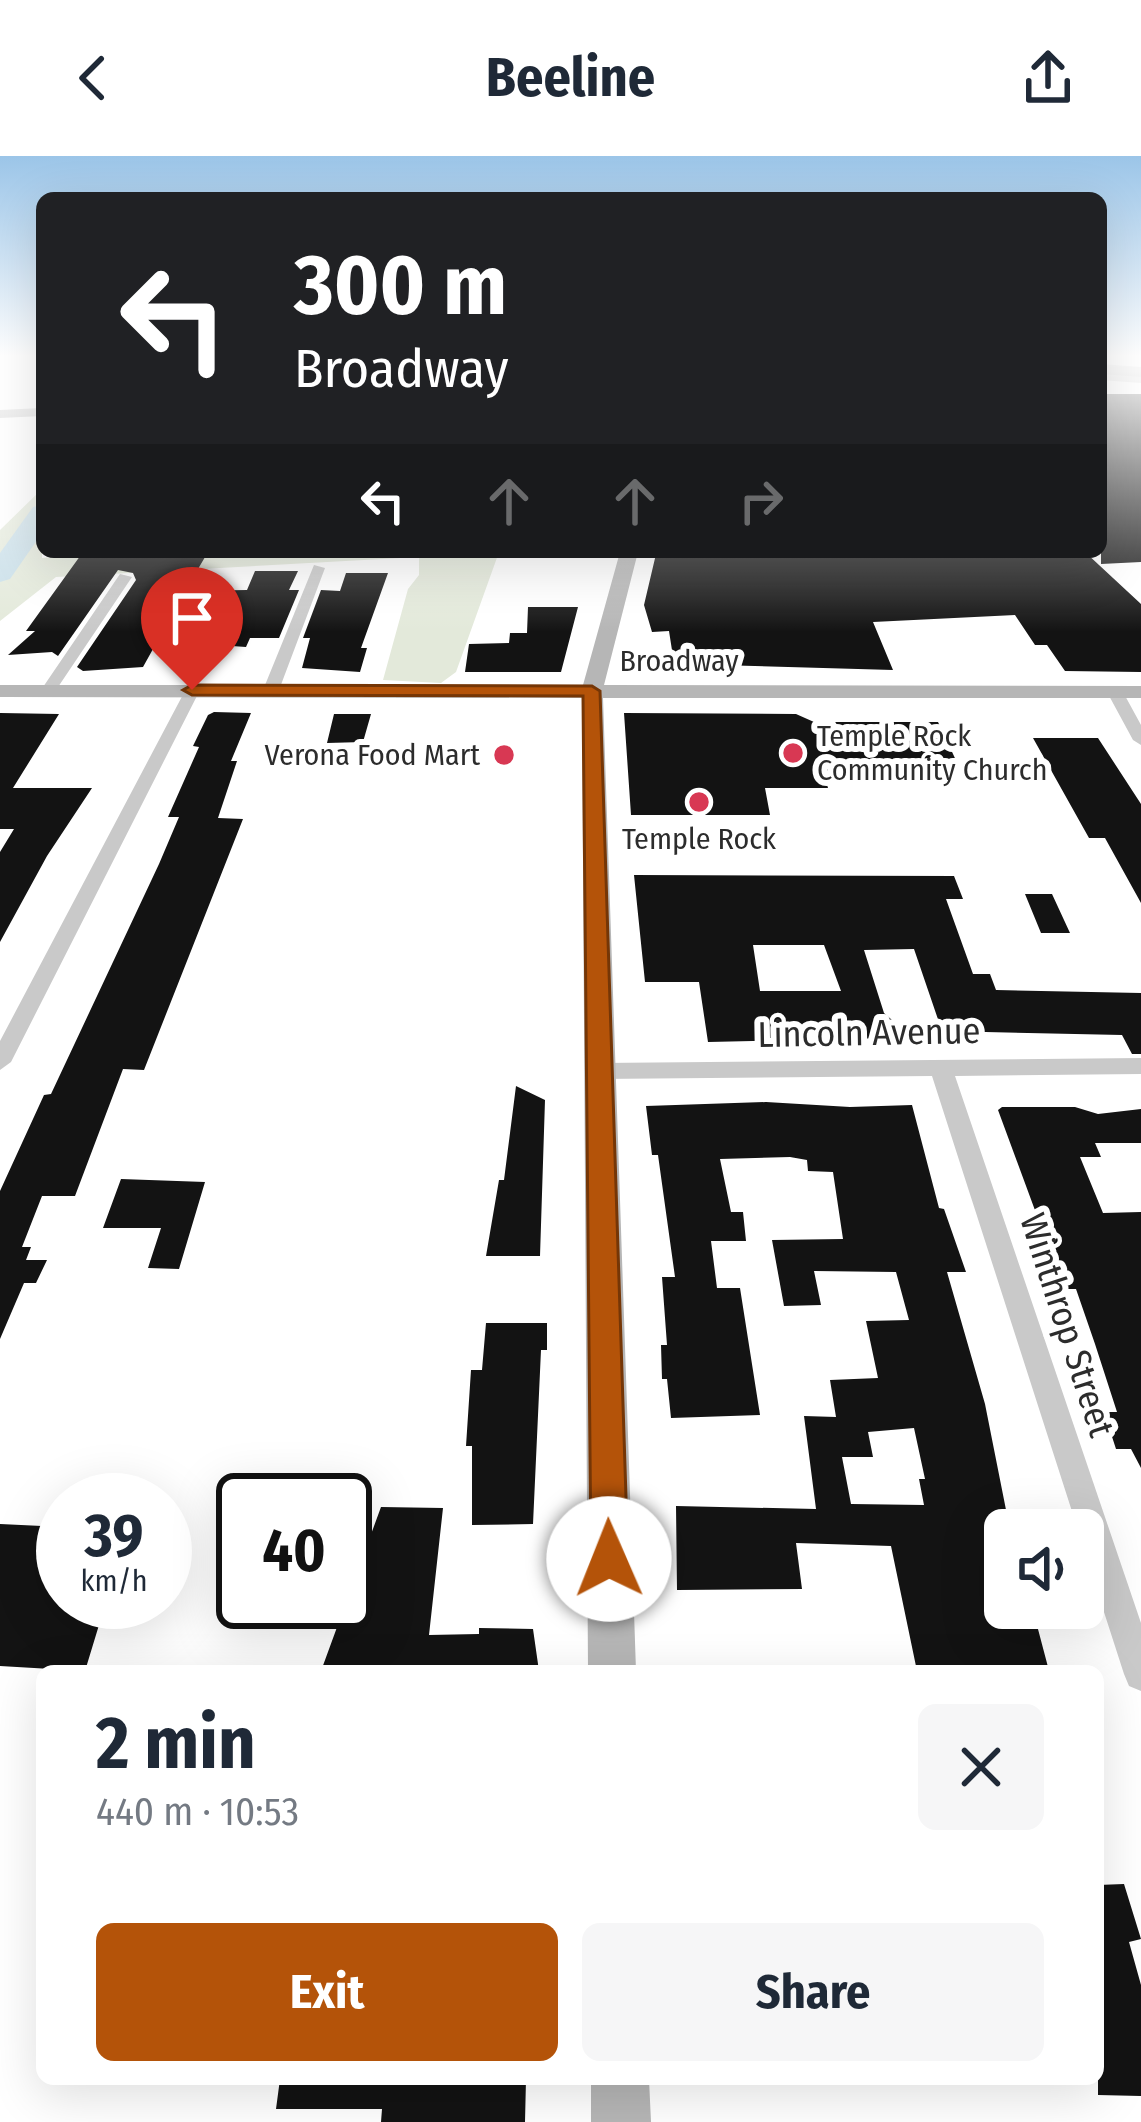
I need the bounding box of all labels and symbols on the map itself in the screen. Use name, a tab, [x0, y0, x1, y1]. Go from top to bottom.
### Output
pin	[141, 567, 243, 690]
street label: Broadway	[619, 643, 739, 679]
place label: Temple Rock Community Church	[817, 718, 1048, 788]
place label: Verona Food Mart	[265, 737, 480, 773]
marker: Temple Rock Community Church	[780, 740, 806, 766]
marker: Verona Food Mart	[491, 742, 517, 768]
marker: Temple Rock	[686, 789, 712, 815]
place label: Temple Rock	[622, 821, 776, 857]
street label: Lincoln Avenue	[757, 1009, 981, 1057]
street label: Winthrop Street	[1010, 1208, 1124, 1443]
speed limit sign: 40	[216, 1473, 372, 1629]
position arrow	[546, 1496, 672, 1622]

